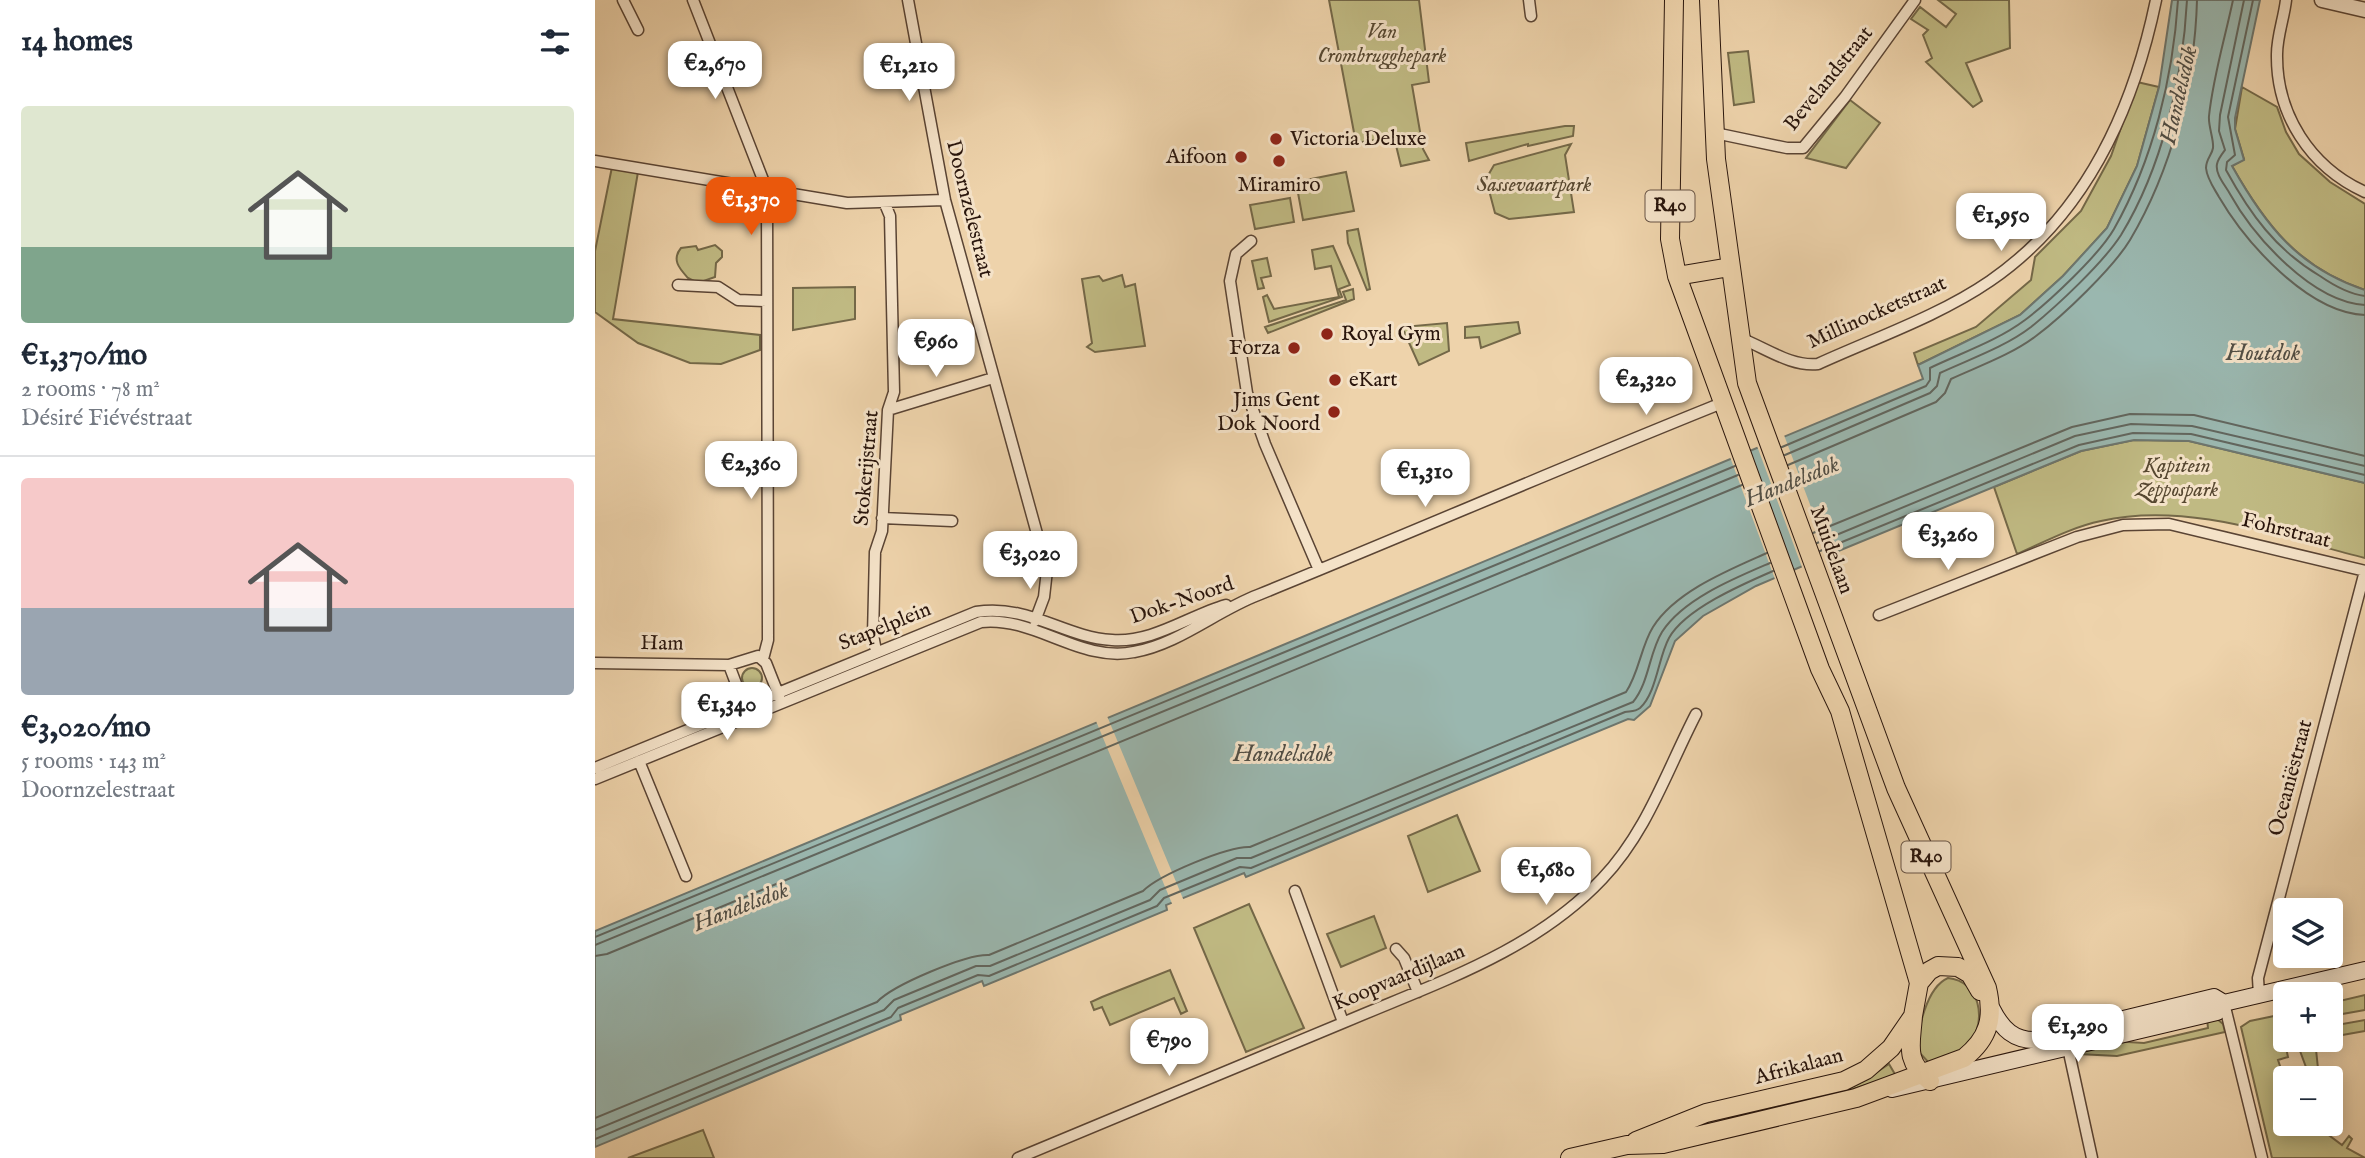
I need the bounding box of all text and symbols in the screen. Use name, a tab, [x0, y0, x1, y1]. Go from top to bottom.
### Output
park label: Van Crombrugghepark	[1317, 19, 1447, 70]
street label: Bevelandstraat	[1778, 21, 1880, 137]
text: 14 homes	[21, 23, 133, 61]
icon: filters	[536, 23, 574, 61]
pin: €2,670	[658, 42, 772, 101]
pin: €1,210	[852, 43, 966, 103]
water label: Handelsdok	[2153, 43, 2204, 148]
text: €2,670	[684, 49, 746, 78]
text: €1,210	[880, 51, 938, 80]
place label: Victoria Deluxe	[1289, 126, 1427, 153]
marker: Victoria Deluxe	[1268, 131, 1284, 147]
street label: Doornzelestraat	[939, 137, 999, 281]
place label: Aifoon	[1165, 144, 1227, 171]
marker: Aifoon	[1233, 149, 1249, 165]
icon: home	[235, 152, 361, 278]
marker: Miramiro	[1271, 153, 1287, 169]
place label: Miramiro	[1237, 172, 1321, 199]
park label: Sassevaartpark	[1477, 172, 1592, 199]
pin: €1,370	[694, 177, 808, 237]
text: €1,370	[722, 185, 780, 214]
road number: R40	[1645, 190, 1695, 222]
pin: €1,950	[1944, 194, 2058, 253]
text: €1,950	[1972, 201, 2030, 230]
street label: Millinocketstraat	[1803, 270, 1951, 356]
pin: €960	[895, 320, 977, 379]
place label: Royal Gym	[1341, 321, 1441, 348]
marker: Royal Gym	[1319, 326, 1335, 342]
text: €960	[914, 327, 958, 356]
place label: Forza	[1229, 335, 1281, 362]
text: €1,370/mo	[21, 337, 147, 375]
water label: Houtdok	[2225, 339, 2300, 368]
marker: Forza	[1286, 340, 1302, 356]
pin: €2,320	[1589, 358, 1703, 417]
text: €2,320	[1615, 365, 1677, 394]
place label: eKart	[1349, 367, 1398, 394]
marker: eKart	[1327, 372, 1343, 388]
text: 2 rooms · 78 m²	[21, 375, 160, 404]
place label: Jims Gent Dok Noord	[1217, 387, 1321, 438]
text: Désiré Fiévéstraat	[21, 404, 192, 433]
marker: Jims Gent Dok Noord	[1326, 404, 1342, 420]
street label: Stokerijstraat	[849, 409, 885, 527]
pin: €2,360	[694, 442, 808, 501]
text: €2,360	[721, 449, 781, 478]
pin: €1,310	[1368, 449, 1482, 509]
water label: Handelsdok	[1739, 450, 1844, 514]
park label: Kapitein Zeppospark	[2134, 453, 2219, 504]
text: €1,310	[1397, 457, 1453, 486]
street label: Muidelaan	[1803, 502, 1859, 598]
street label: Fohrstraat	[2239, 507, 2333, 555]
pin: €3,260	[1891, 512, 2005, 572]
text: €3,260	[1918, 520, 1978, 549]
icon: home	[235, 524, 361, 650]
pin: €3,020	[973, 532, 1087, 591]
text: €3,020	[999, 539, 1061, 568]
street label: Dok-Noord	[1126, 570, 1238, 631]
street label: Stapelplein	[835, 596, 935, 658]
street label: Ham	[640, 630, 684, 658]
pin: €1,340	[670, 682, 784, 742]
text: €1,340	[697, 690, 757, 719]
text: €3,020/mo	[21, 709, 151, 747]
street label: Oceaniëstraat	[2263, 717, 2319, 839]
water label: Handelsdok	[1232, 740, 1333, 769]
text: 5 rooms · 143 m²	[21, 747, 166, 776]
text: Doornzelestraat	[21, 776, 175, 805]
road number: R40	[1901, 842, 1951, 872]
pin: €1,680	[1489, 848, 1603, 907]
text: €1,680	[1517, 855, 1575, 884]
water label: Handelsdok	[688, 876, 793, 939]
map controls	[2273, 898, 2343, 1136]
button: layers	[2273, 898, 2343, 968]
street label: Koopvaardijlaan	[1329, 938, 1469, 1018]
button: +	[2273, 982, 2343, 1052]
pin: €1,290	[2021, 1004, 2135, 1064]
text: €1,290	[2048, 1012, 2108, 1041]
pin: €790	[1128, 1018, 1210, 1078]
text: €790	[1146, 1026, 1192, 1055]
street label: Afrikalaan	[1751, 1042, 1846, 1092]
button: −	[2273, 1066, 2343, 1136]

